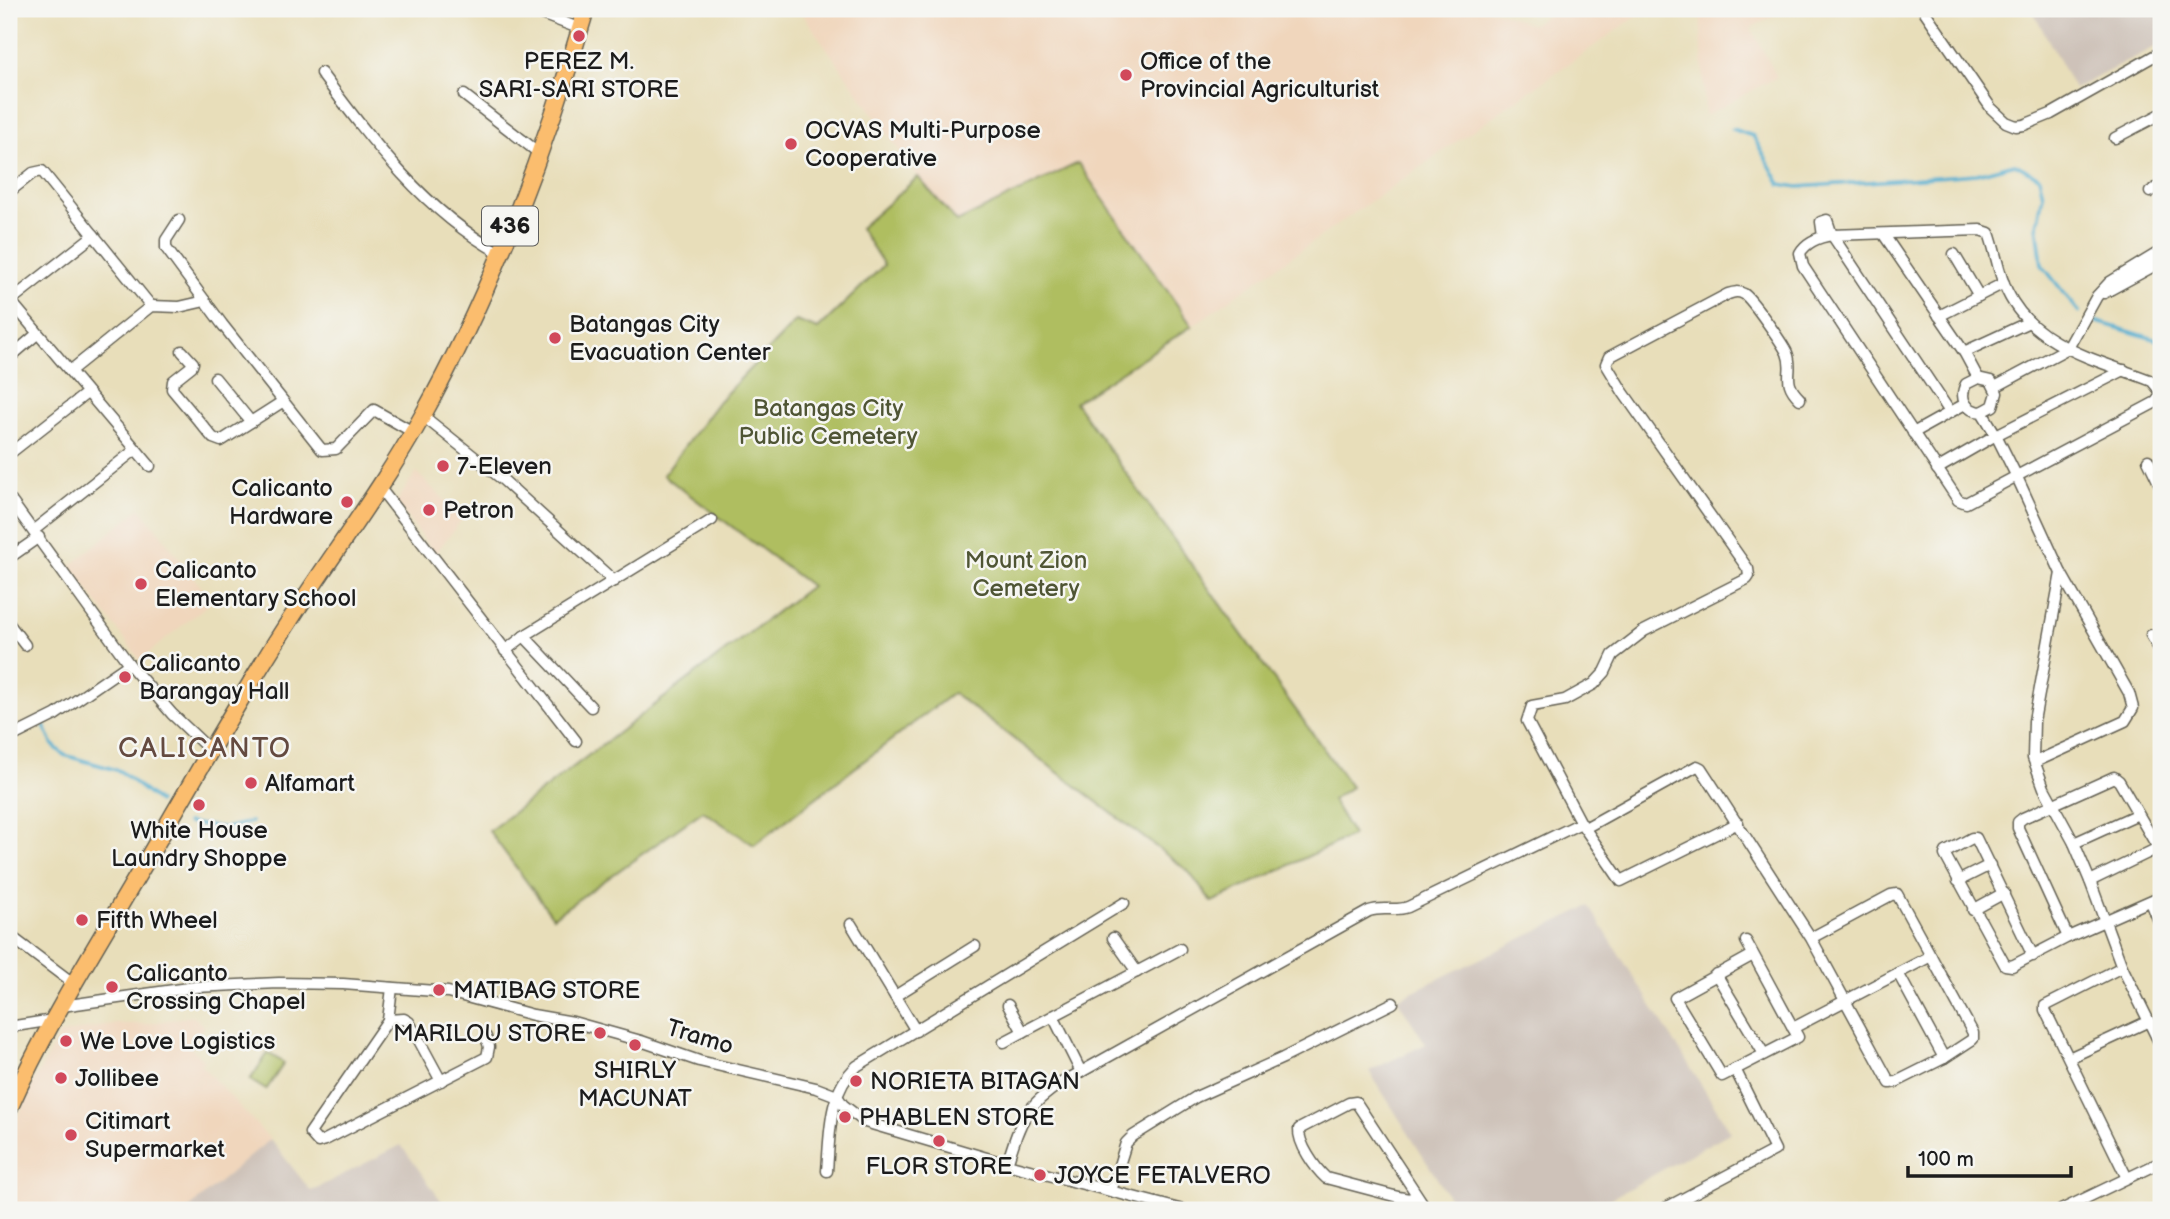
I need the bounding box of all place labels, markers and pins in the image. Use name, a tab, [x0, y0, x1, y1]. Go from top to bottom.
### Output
marker: PEREZ M. SARI-SARI STORE	[571, 28, 587, 44]
place label: PEREZ M. SARI-SARI STORE	[479, 47, 679, 104]
place label: Office of the Provincial Agriculturist	[1140, 47, 1380, 104]
marker: Office of the Provincial Agriculturist	[1118, 67, 1134, 83]
place label: OCVAS Multi-Purpose Cooperative	[805, 116, 1041, 173]
marker: OCVAS Multi-Purpose Cooperative	[783, 136, 799, 152]
place label: Batangas City Evacuation Center	[569, 310, 771, 367]
marker: Batangas City Evacuation Center	[547, 330, 563, 346]
place label: 7-Eleven	[457, 452, 552, 481]
marker: 7-Eleven	[435, 458, 451, 474]
place label: Calicanto Hardware	[229, 474, 333, 531]
marker: Calicanto Hardware	[339, 494, 355, 510]
place label: Petron	[443, 496, 514, 525]
marker: Petron	[421, 502, 437, 518]
place label: Calicanto Elementary School	[155, 556, 356, 613]
marker: Calicanto Elementary School	[133, 576, 149, 592]
place label: Calicanto Barangay Hall	[139, 649, 289, 706]
marker: Calicanto Barangay Hall	[117, 669, 133, 685]
place label: Alfamart	[265, 769, 355, 798]
marker: Alfamart	[243, 775, 259, 791]
marker: White House Laundry Shoppe	[191, 797, 207, 813]
place label: White House Laundry Shoppe	[111, 816, 287, 873]
place label: Fifth Wheel	[96, 906, 218, 935]
marker: Fifth Wheel	[74, 912, 90, 928]
place label: Calicanto Crossing Chapel	[126, 959, 306, 1016]
place label: MATIBAG STORE	[453, 976, 640, 1005]
marker: Calicanto Crossing Chapel	[104, 979, 120, 995]
marker: MATIBAG STORE	[431, 982, 447, 998]
place label: MARILOU STORE	[393, 1019, 586, 1048]
marker: MARILOU STORE	[592, 1025, 608, 1041]
place label: We Love Logistics	[80, 1027, 276, 1056]
marker: We Love Logistics	[58, 1033, 74, 1049]
marker: SHIRLY MACUNAT	[627, 1037, 643, 1053]
place label: SHIRLY MACUNAT	[578, 1056, 693, 1113]
place label: Jollibee	[75, 1064, 159, 1093]
place label: NORIETA BITAGAN	[870, 1067, 1080, 1096]
marker: Jollibee	[53, 1070, 69, 1086]
marker: NORIETA BITAGAN	[848, 1073, 864, 1089]
place label: PHABLEN STORE	[859, 1103, 1055, 1132]
place label: Citimart Supermarket	[85, 1107, 225, 1164]
marker: PHABLEN STORE	[837, 1109, 853, 1125]
marker: Citimart Supermarket	[63, 1127, 79, 1143]
marker: FLOR STORE	[931, 1133, 947, 1149]
place label: FLOR STORE	[866, 1152, 1012, 1181]
place label: JOYCE FETALVERO	[1054, 1161, 1271, 1190]
marker: JOYCE FETALVERO	[1032, 1167, 1048, 1183]

